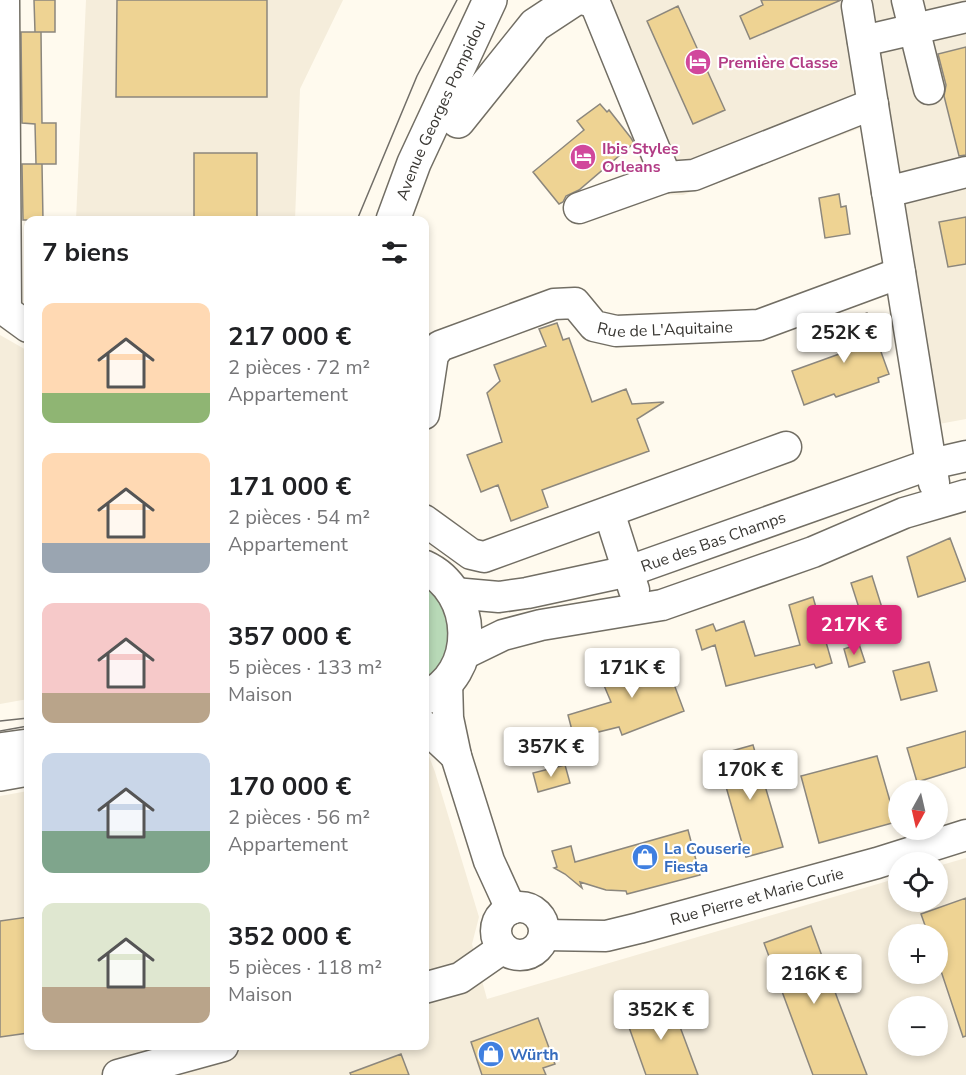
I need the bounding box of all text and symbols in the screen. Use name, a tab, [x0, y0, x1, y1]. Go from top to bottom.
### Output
street label: Avenue Georges Pompidou	[391, 16, 491, 203]
hotel icon: Première Classe	[683, 47, 713, 77]
place label: Première Classe	[718, 52, 838, 74]
place label: Ibis Styles Orleans	[602, 138, 679, 178]
hotel icon: Ibis Styles Orleans	[568, 142, 598, 172]
text: 7 biens	[42, 235, 129, 270]
icon: filters	[378, 236, 411, 269]
pin: 252K €	[795, 313, 893, 364]
street label: Rue de L'Aquitaine	[595, 316, 733, 343]
text: 217 000 €	[228, 319, 351, 354]
text: 252K €	[811, 319, 877, 346]
icon: home	[90, 327, 162, 399]
text: 2 pièces · 72 m²	[228, 354, 370, 381]
text: Appartement	[228, 381, 348, 408]
text: 171 000 €	[228, 469, 351, 504]
icon: home	[90, 477, 162, 549]
text: 2 pièces · 54 m²	[228, 504, 370, 531]
street label: Rue des Bas Champs	[638, 506, 789, 578]
text: Appartement	[228, 531, 348, 558]
pin: 217K €	[805, 605, 903, 656]
text: 217K €	[821, 611, 887, 638]
text: 357 000 €	[228, 619, 351, 654]
icon: home	[90, 627, 162, 699]
pin: 171K €	[583, 648, 681, 699]
text: 5 pièces · 133 m²	[228, 654, 382, 681]
text: 171K €	[599, 654, 665, 681]
text: Maison	[228, 681, 292, 708]
pin: 357K €	[502, 727, 600, 778]
text: 357K €	[518, 733, 584, 760]
pin: 170K €	[701, 750, 799, 801]
text: 170K €	[717, 756, 783, 783]
text: 170 000 €	[228, 769, 351, 804]
icon: home	[90, 777, 162, 849]
north arrow	[888, 780, 948, 840]
map controls	[888, 780, 948, 1056]
text: 2 pièces · 56 m²	[228, 804, 370, 831]
text: Appartement	[228, 831, 348, 858]
place label: La Couserie Fiesta	[664, 838, 751, 878]
shop icon: La Couserie Fiesta	[630, 842, 660, 872]
button: locate	[888, 852, 948, 912]
street label: Rue Pierre et Marie Curie	[668, 863, 846, 931]
text: 352 000 €	[228, 919, 351, 954]
button: +	[888, 924, 948, 984]
icon: home	[90, 927, 162, 999]
text: 5 pièces · 118 m²	[228, 954, 382, 981]
pin: 216K €	[765, 954, 863, 1005]
text: 216K €	[781, 960, 847, 987]
text: Maison	[228, 981, 292, 1008]
pin: 352K €	[612, 990, 710, 1041]
text: 352K €	[628, 996, 694, 1023]
button: −	[888, 996, 948, 1056]
shop icon: Würth	[476, 1039, 506, 1069]
place label: Würth	[510, 1044, 559, 1066]

